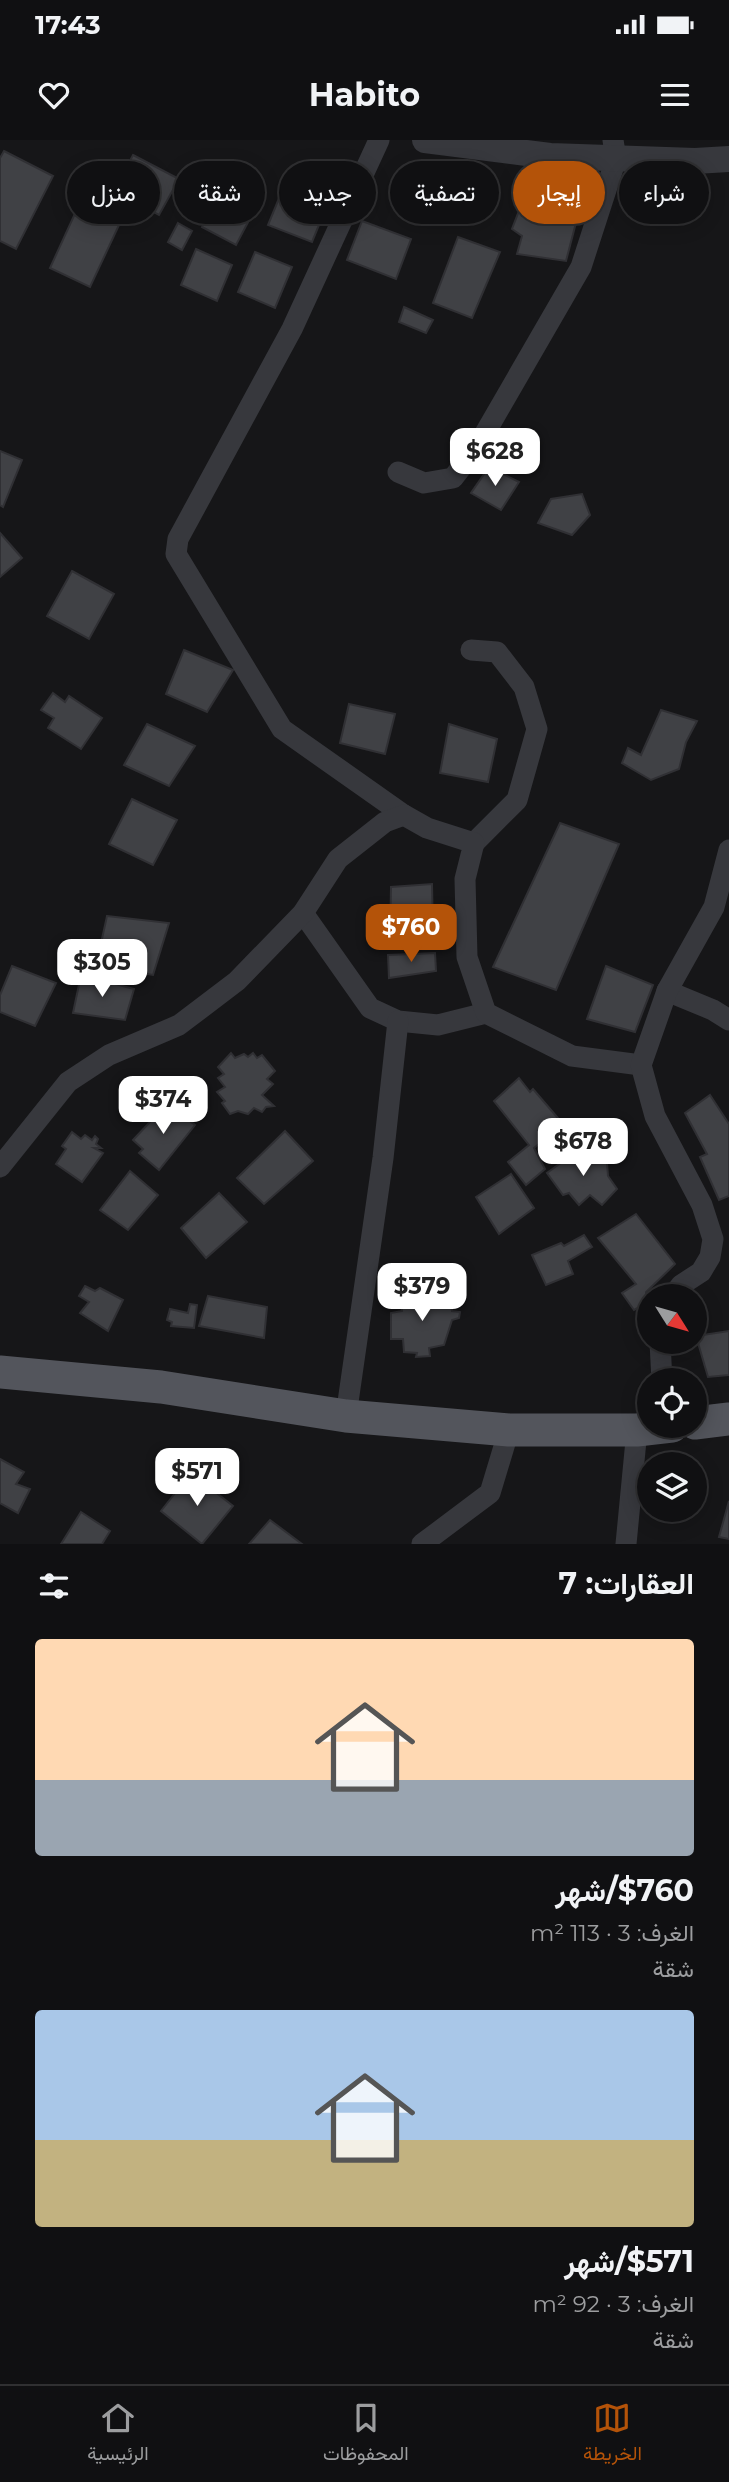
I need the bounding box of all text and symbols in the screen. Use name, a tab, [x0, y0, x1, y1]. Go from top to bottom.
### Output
text: 17:43	[35, 9, 101, 41]
text: Habito	[309, 75, 420, 114]
icon: heart	[35, 76, 73, 114]
icon: menu	[656, 76, 694, 114]
chip: منزل	[67, 161, 160, 224]
chip: شقة	[174, 161, 265, 224]
chip: جديد	[279, 161, 376, 224]
chip: تصفية	[390, 161, 499, 224]
chip: إيجار	[513, 161, 605, 224]
chip: شراء	[619, 161, 709, 224]
pin: $628	[454, 428, 536, 488]
text: $628	[466, 437, 524, 465]
pin: $760	[370, 904, 452, 964]
text: $760	[382, 913, 440, 941]
pin: $305	[61, 940, 143, 999]
text: $305	[73, 948, 131, 976]
pin: $374	[122, 1076, 204, 1136]
text: $374	[135, 1085, 191, 1113]
pin: $678	[542, 1118, 624, 1178]
text: $678	[554, 1127, 612, 1155]
pin: $379	[381, 1264, 463, 1323]
text: $379	[394, 1272, 450, 1300]
north arrow	[637, 1284, 707, 1354]
map controls	[637, 1284, 707, 1522]
button: locate	[637, 1368, 707, 1438]
pin: $571	[156, 1448, 238, 1508]
button: layers	[637, 1452, 707, 1522]
text: $571	[171, 1457, 223, 1485]
text: العقارات: 7	[558, 1565, 694, 1602]
icon: filters	[35, 1567, 73, 1605]
icon: home	[302, 1684, 428, 1810]
text: $760/شهر	[555, 1872, 694, 1909]
text: الغرف: 3 · 113 m²	[530, 1919, 694, 1947]
text: شقة	[652, 1955, 694, 1983]
icon: home	[302, 2055, 428, 2181]
text: $571/شهر	[564, 2243, 694, 2280]
text: الغرف: 3 · 92 m²	[532, 2290, 694, 2318]
text: شقة	[652, 2326, 694, 2354]
tab: الرئيسية	[87, 2399, 149, 2470]
tab: المحفوظات	[323, 2399, 409, 2470]
tab: الخريطة	[583, 2399, 642, 2470]

